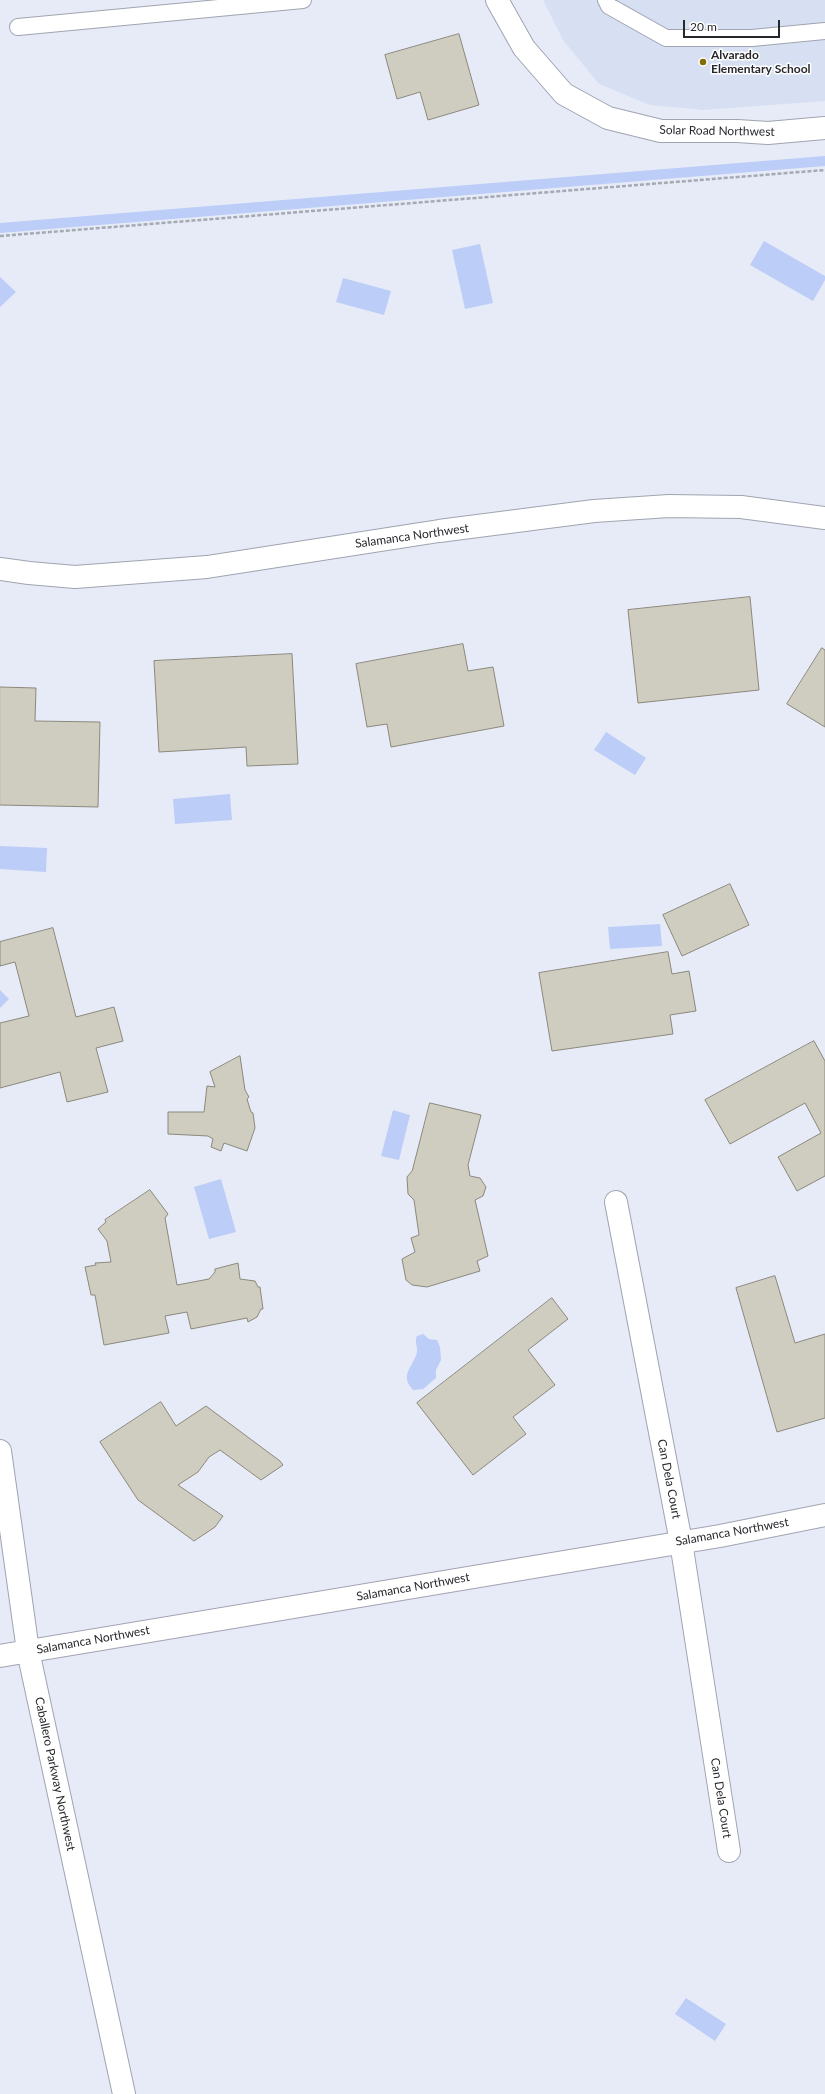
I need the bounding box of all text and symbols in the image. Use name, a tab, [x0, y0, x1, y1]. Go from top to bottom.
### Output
scale bar	[685, 12, 782, 38]
text: 20 m	[690, 19, 717, 34]
place label: Alvarado Elementary School	[711, 48, 811, 76]
marker: Alvarado Elementary School	[698, 57, 708, 67]
street label: Solar Road Northwest	[659, 123, 775, 139]
street label: Salamanca Northwest	[354, 521, 470, 551]
street label: Can Dela Court	[654, 1438, 684, 1520]
street label: Salamanca Northwest	[674, 1515, 790, 1549]
street label: Salamanca Northwest	[355, 1570, 471, 1604]
street label: Salamanca Northwest	[35, 1623, 151, 1657]
street label: Caballero Parkway Northwest	[32, 1696, 78, 1852]
street label: Can Dela Court	[708, 1757, 734, 1839]

